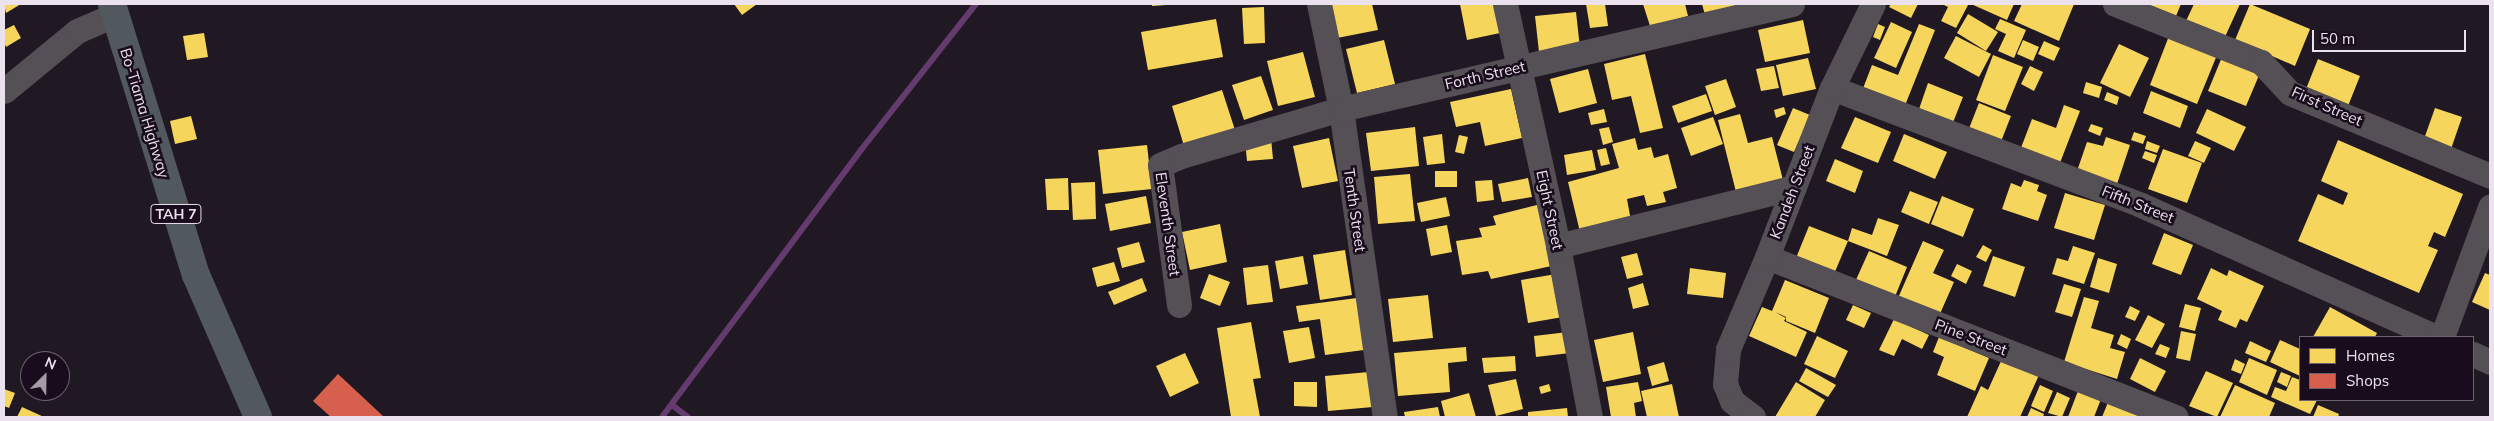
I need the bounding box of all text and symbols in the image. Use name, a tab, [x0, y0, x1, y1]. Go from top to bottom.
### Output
scale bar	[2314, 20, 2468, 52]
text: 50 m	[2320, 29, 2355, 48]
street label: Bo-Tiama Highway	[117, 46, 173, 180]
street label: Forth Street	[1443, 57, 1527, 93]
street label: First Street	[2289, 82, 2365, 130]
street label: Kandeh Street	[1766, 143, 1818, 241]
street label: Tenth Street	[1340, 167, 1370, 253]
street label: Eight Street	[1533, 169, 1567, 251]
street label: Eleventh Street	[1152, 171, 1184, 277]
street label: Fifth Street	[2099, 181, 2177, 227]
road number: TAH 7	[150, 202, 202, 225]
street label: Pine Street	[1932, 315, 2010, 359]
legend	[2299, 336, 2474, 401]
text: Homes	[2346, 346, 2395, 365]
north arrow	[20, 351, 70, 401]
text: N	[42, 353, 59, 373]
text: Shops	[2346, 371, 2389, 390]

